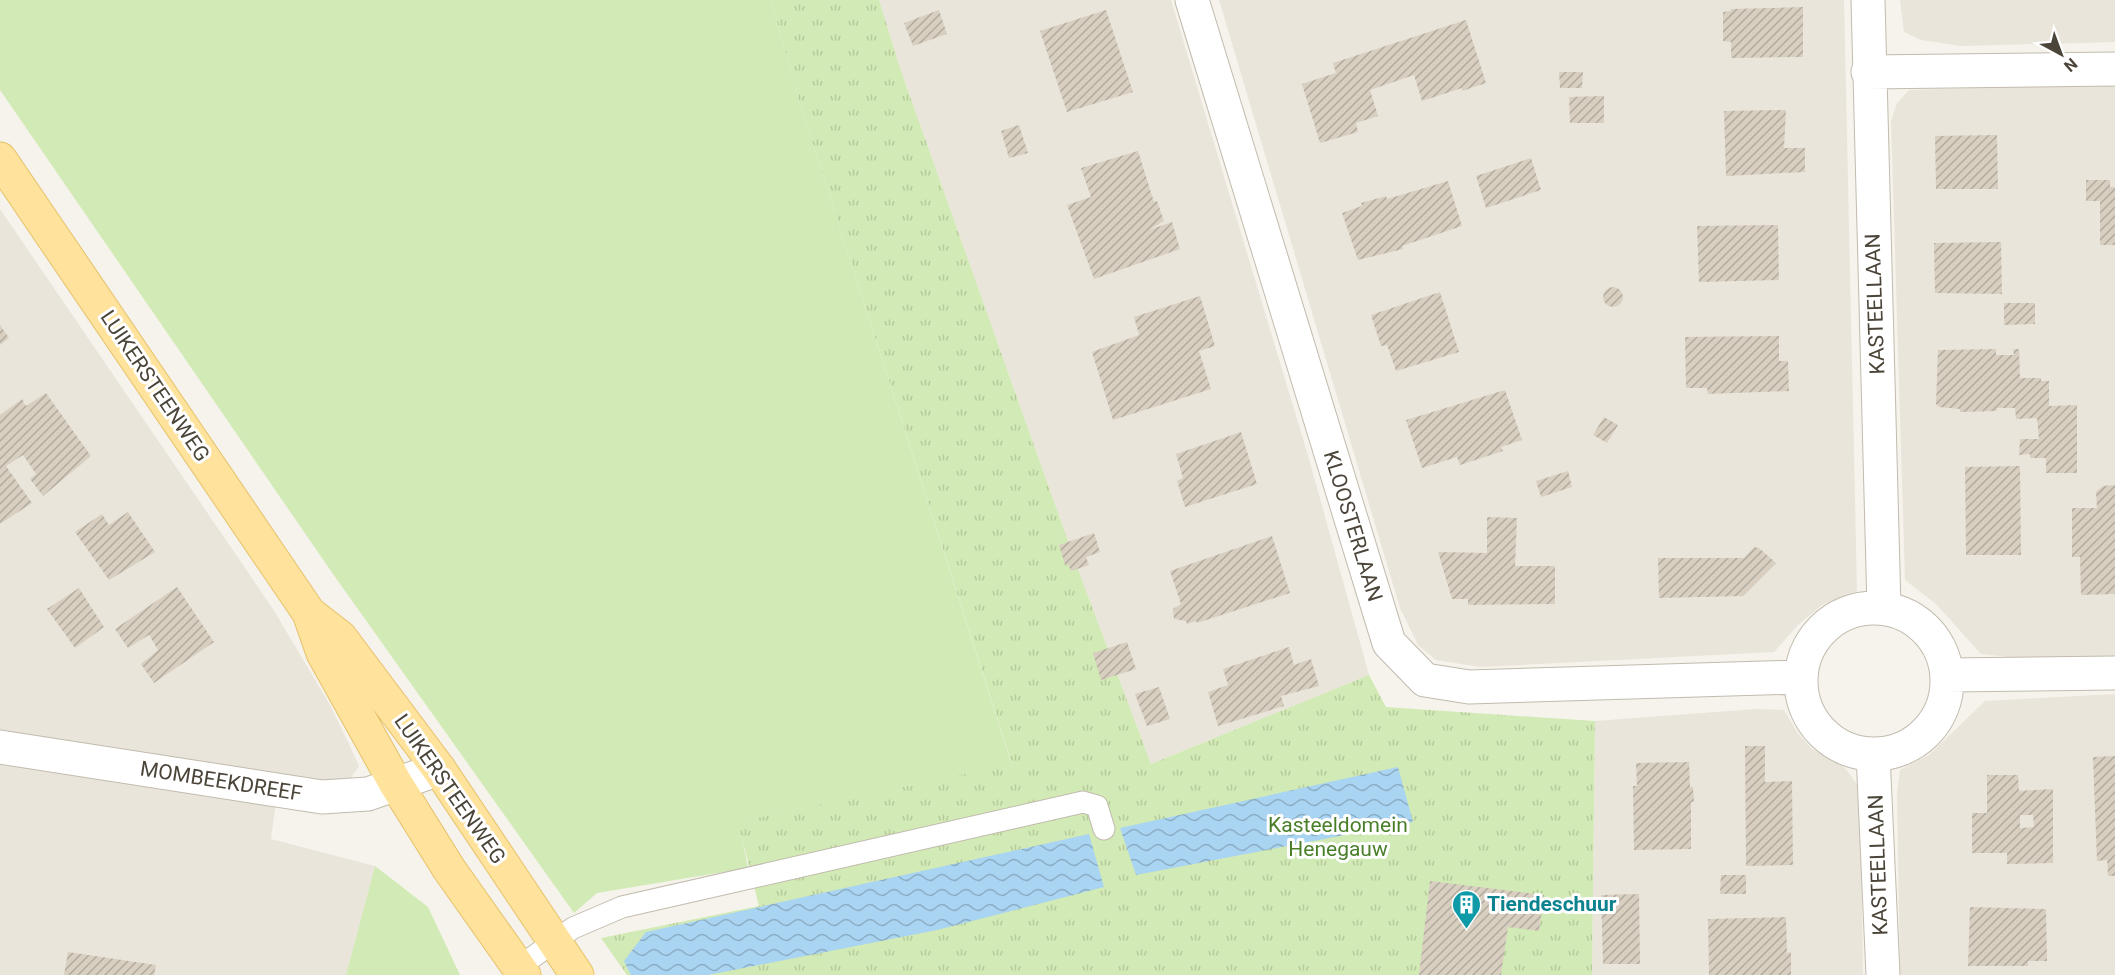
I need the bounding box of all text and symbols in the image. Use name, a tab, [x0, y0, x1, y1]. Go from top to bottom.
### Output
north arrow	[2031, 24, 2091, 84]
text: N	[2060, 54, 2081, 76]
street label: KASTEELLAAN	[1861, 233, 1889, 375]
street label: LUIKERSTEENWEG	[96, 306, 214, 466]
street label: KLOOSTERLAAN	[1319, 448, 1387, 604]
street label: LUIKERSTEENWEG	[389, 710, 511, 868]
street label: MOMBEEKDREEF	[138, 756, 304, 806]
street label: KASTEELLAAN	[1864, 794, 1892, 936]
park label: Kasteeldomein Henegauw	[1268, 813, 1408, 861]
building icon: Tiendeschuur	[1450, 888, 1482, 930]
place label: Tiendeschuur	[1487, 892, 1617, 916]

